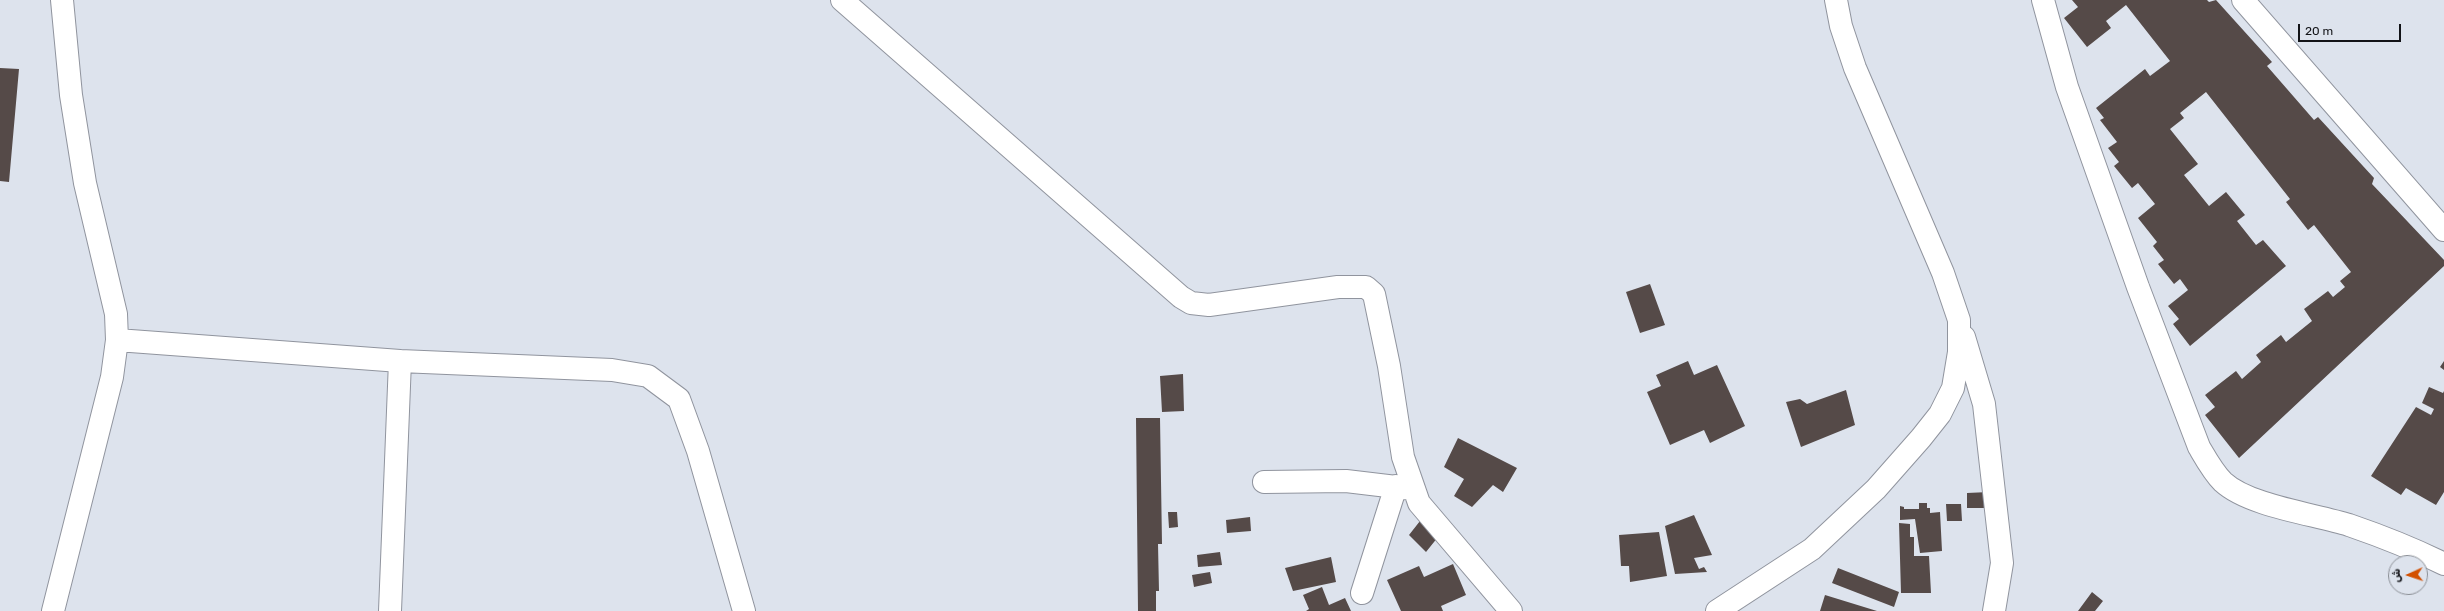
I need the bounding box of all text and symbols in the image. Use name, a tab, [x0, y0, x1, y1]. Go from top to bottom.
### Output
scale bar	[2300, 16, 2403, 42]
text: 20 m	[2305, 24, 2333, 38]
north arrow	[2388, 555, 2428, 595]
text: ش	[2390, 568, 2403, 583]

